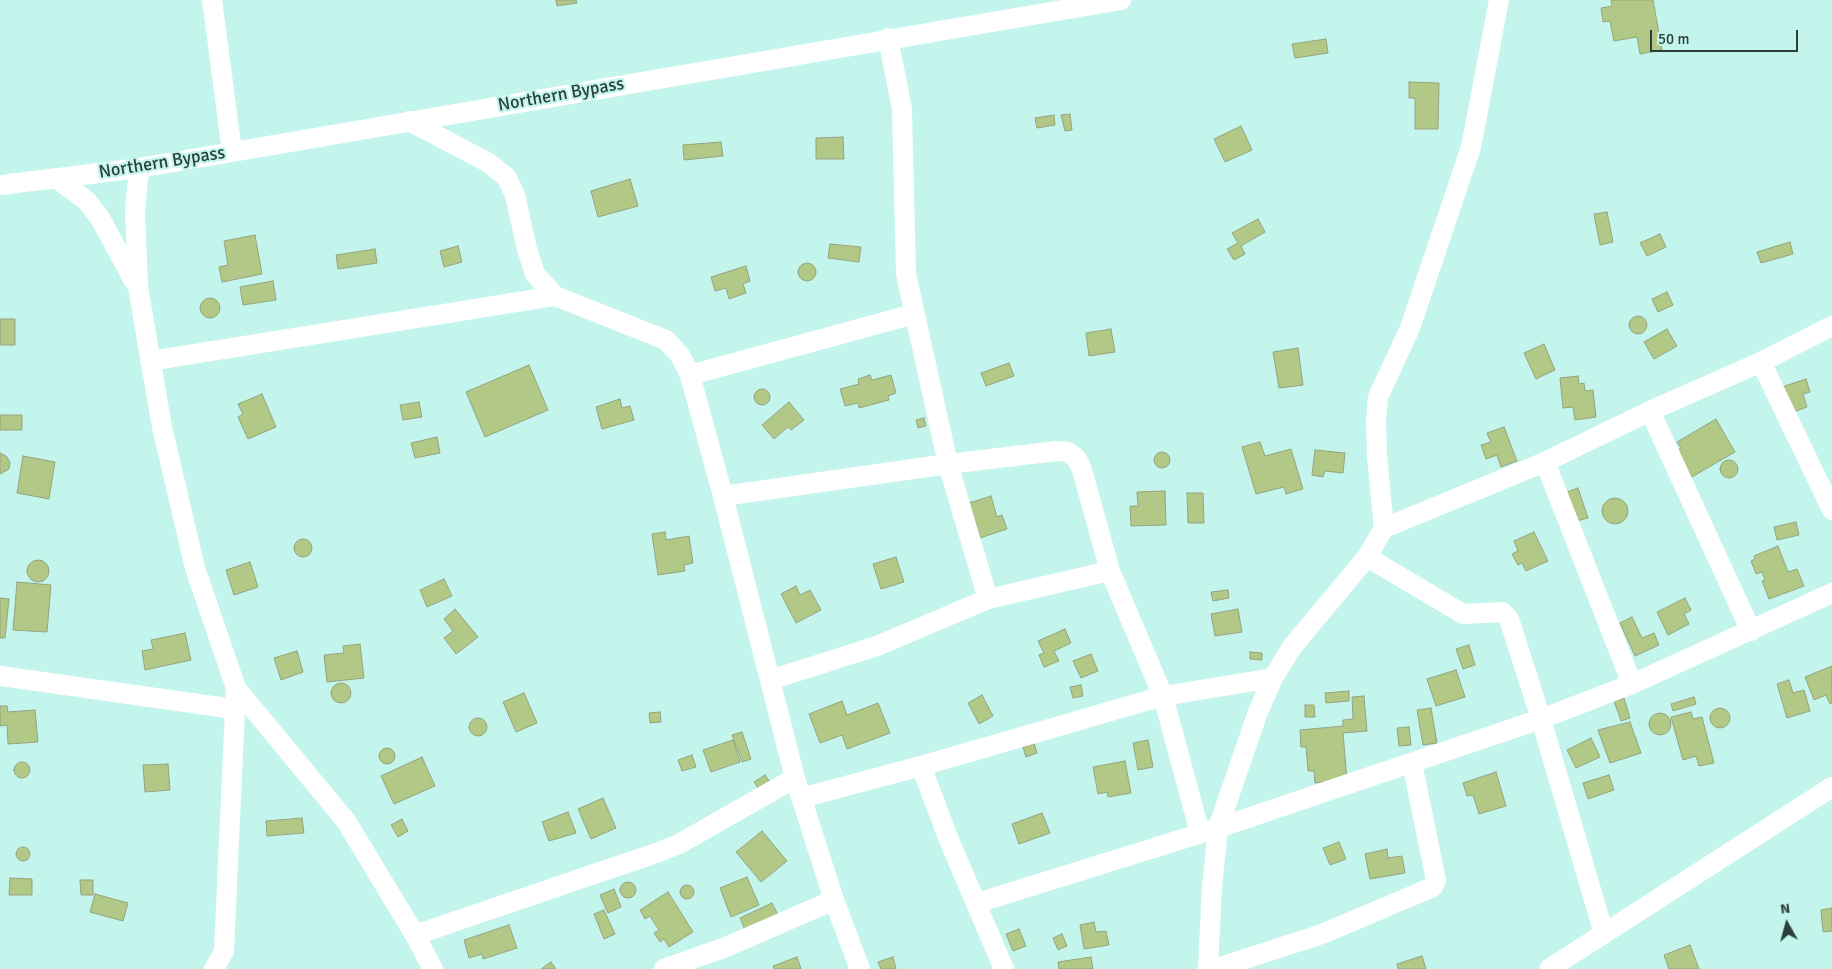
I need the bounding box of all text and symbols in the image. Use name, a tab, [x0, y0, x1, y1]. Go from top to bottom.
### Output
scale bar	[1652, 20, 1800, 52]
text: 50 m	[1658, 30, 1689, 48]
street label: Northern Bypass	[496, 73, 626, 117]
street label: Northern Bypass	[97, 142, 227, 184]
north arrow	[1762, 899, 1812, 949]
text: N	[1779, 900, 1791, 918]

